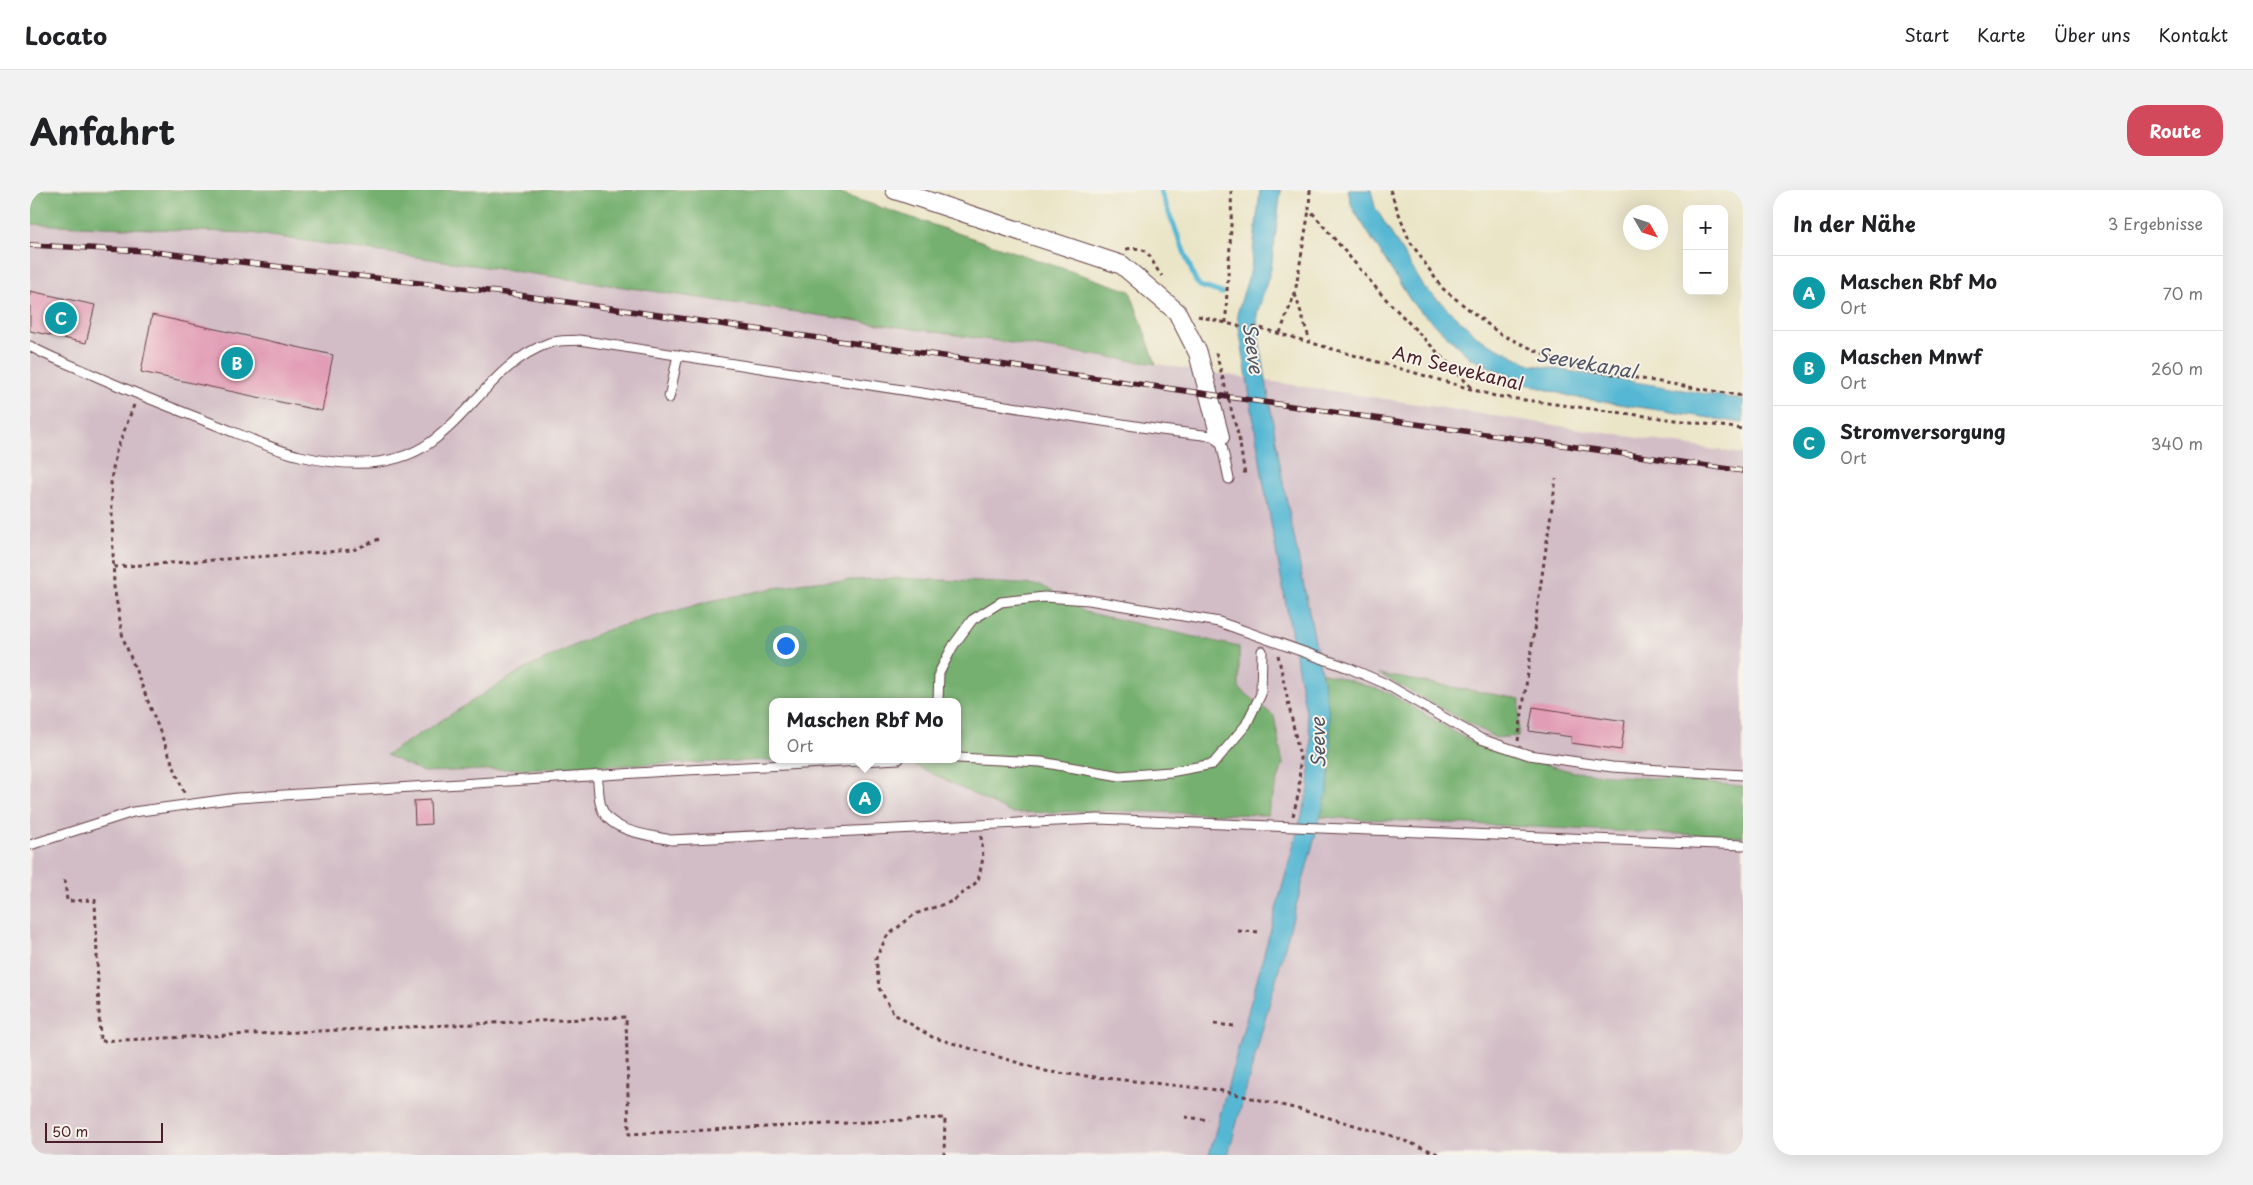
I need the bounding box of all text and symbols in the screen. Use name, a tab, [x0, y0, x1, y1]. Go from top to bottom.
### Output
text: Locato	[25, 17, 107, 53]
text: Start	[1904, 21, 1949, 48]
text: Karte	[1977, 21, 2026, 48]
text: Über uns	[2054, 21, 2130, 48]
text: Kontakt	[2158, 21, 2228, 48]
text: Anfahrt	[30, 104, 175, 157]
button: Route	[2127, 105, 2223, 156]
north arrow	[1623, 205, 1668, 250]
map controls	[1683, 205, 1728, 295]
button: +	[1683, 205, 1728, 250]
text: In der Nähe	[1793, 207, 1915, 239]
text: 3 Ergebnisse	[2108, 211, 2203, 235]
button: −	[1683, 250, 1728, 295]
text: Maschen Rbf Mo	[1840, 267, 1997, 295]
text: A	[1803, 281, 1815, 305]
text: 70 m	[2163, 281, 2203, 305]
text: Ort	[1840, 295, 1867, 319]
pin: C	[45, 299, 77, 337]
water label: Seeve	[1237, 321, 1271, 376]
street label: Am Seevekanal	[1390, 338, 1527, 397]
water label: Seevekanal	[1534, 339, 1641, 385]
text: Maschen Mnwf	[1840, 342, 1982, 370]
pin: B	[221, 344, 253, 382]
text: B	[1804, 356, 1814, 380]
text: 260 m	[2151, 356, 2203, 380]
text: Ort	[1840, 370, 1867, 394]
text: Stromversorgung	[1840, 417, 2006, 445]
text: C	[1803, 431, 1815, 455]
text: 340 m	[2151, 431, 2203, 455]
text: Ort	[1840, 445, 1867, 469]
your location	[773, 633, 799, 659]
popup	[769, 698, 961, 763]
text: Maschen Rbf Mo	[787, 705, 943, 733]
water label: Seeve	[1303, 717, 1331, 769]
text: Ort	[787, 733, 813, 757]
pin: A	[849, 779, 881, 817]
scale bar	[45, 1120, 162, 1143]
text: 50 m	[52, 1121, 88, 1142]

